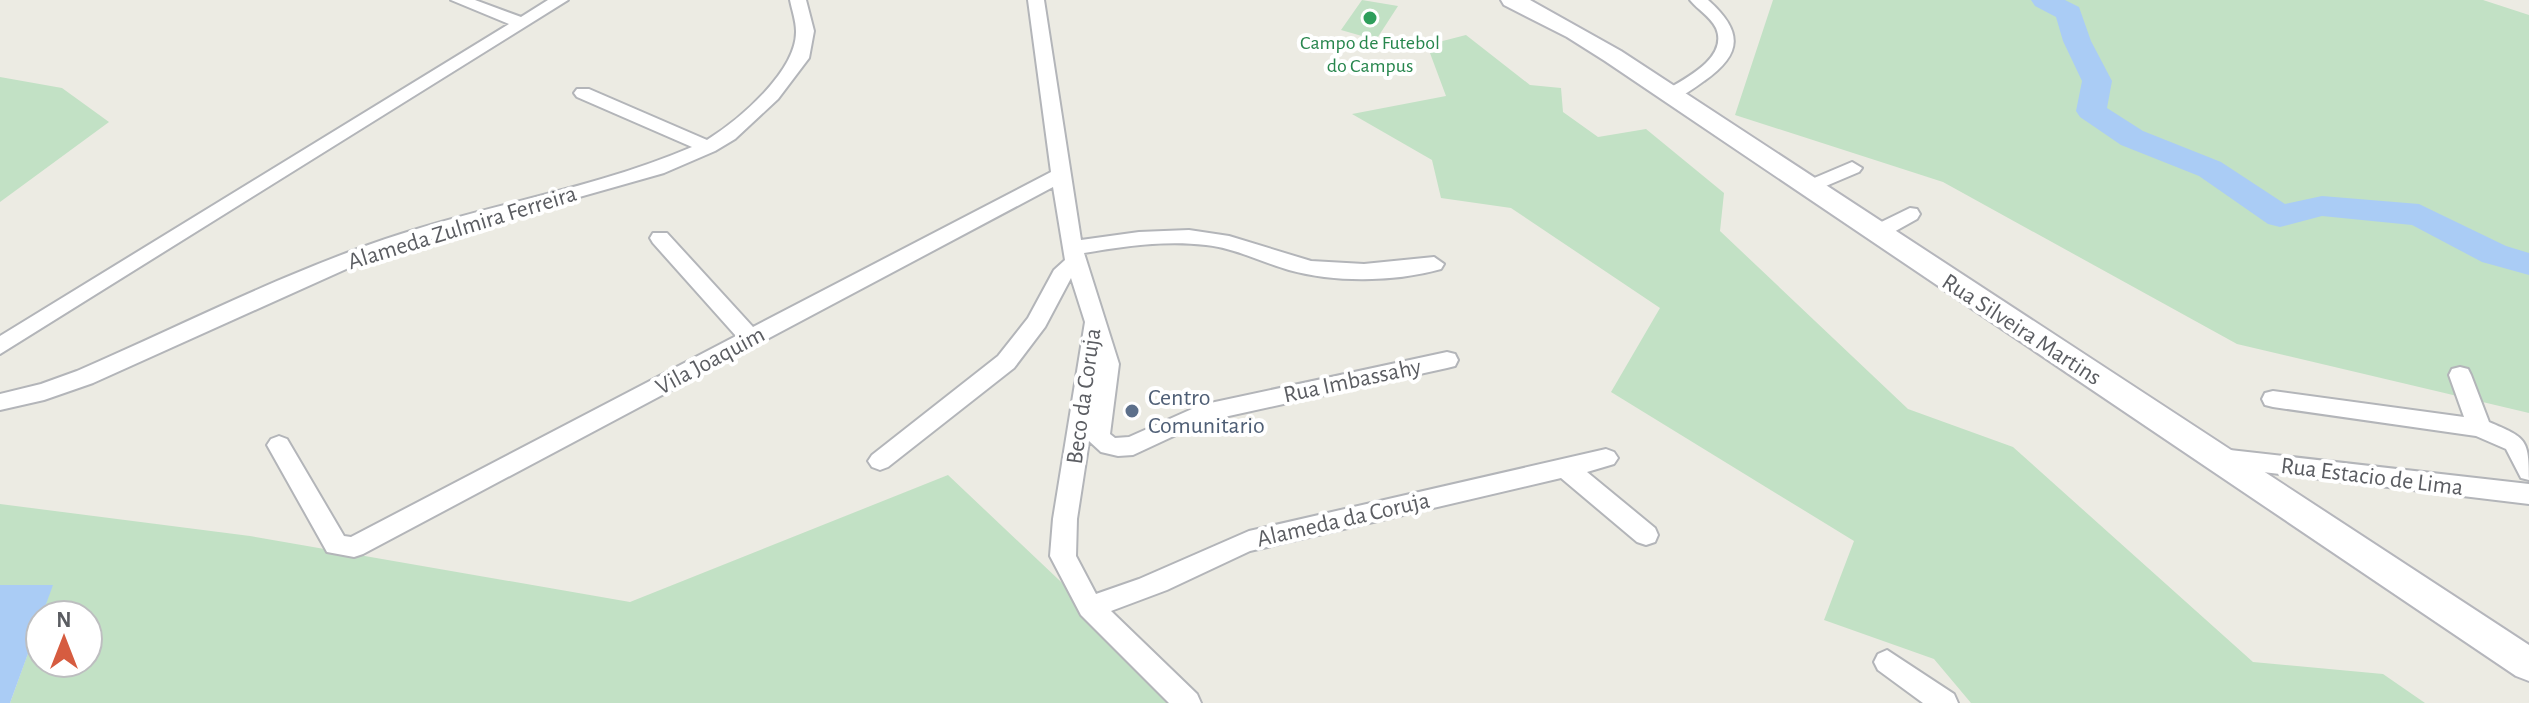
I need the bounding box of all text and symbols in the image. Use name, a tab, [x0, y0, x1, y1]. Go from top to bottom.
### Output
marker: Campo de Futebol do Campus	[1361, 9, 1379, 27]
place label: Campo de Futebol do Campus	[1300, 33, 1440, 76]
street label: Alameda Zulmira Ferreira	[345, 182, 580, 274]
street label: Rua Silveira Martins	[1938, 270, 2105, 390]
street label: Vila Joaquim	[652, 322, 769, 400]
street label: Beco da Coruja	[1063, 327, 1105, 466]
street label: Rua Imbassahy	[1281, 355, 1423, 407]
place label: Centro Comunitario	[1148, 386, 1265, 438]
marker: Centro Comunitario	[1123, 402, 1141, 420]
street label: Rua Estacio de Lima	[2279, 454, 2464, 500]
street label: Alameda da Coruja	[1254, 488, 1432, 552]
north arrow	[24, 599, 104, 679]
text: N	[56, 609, 72, 631]

